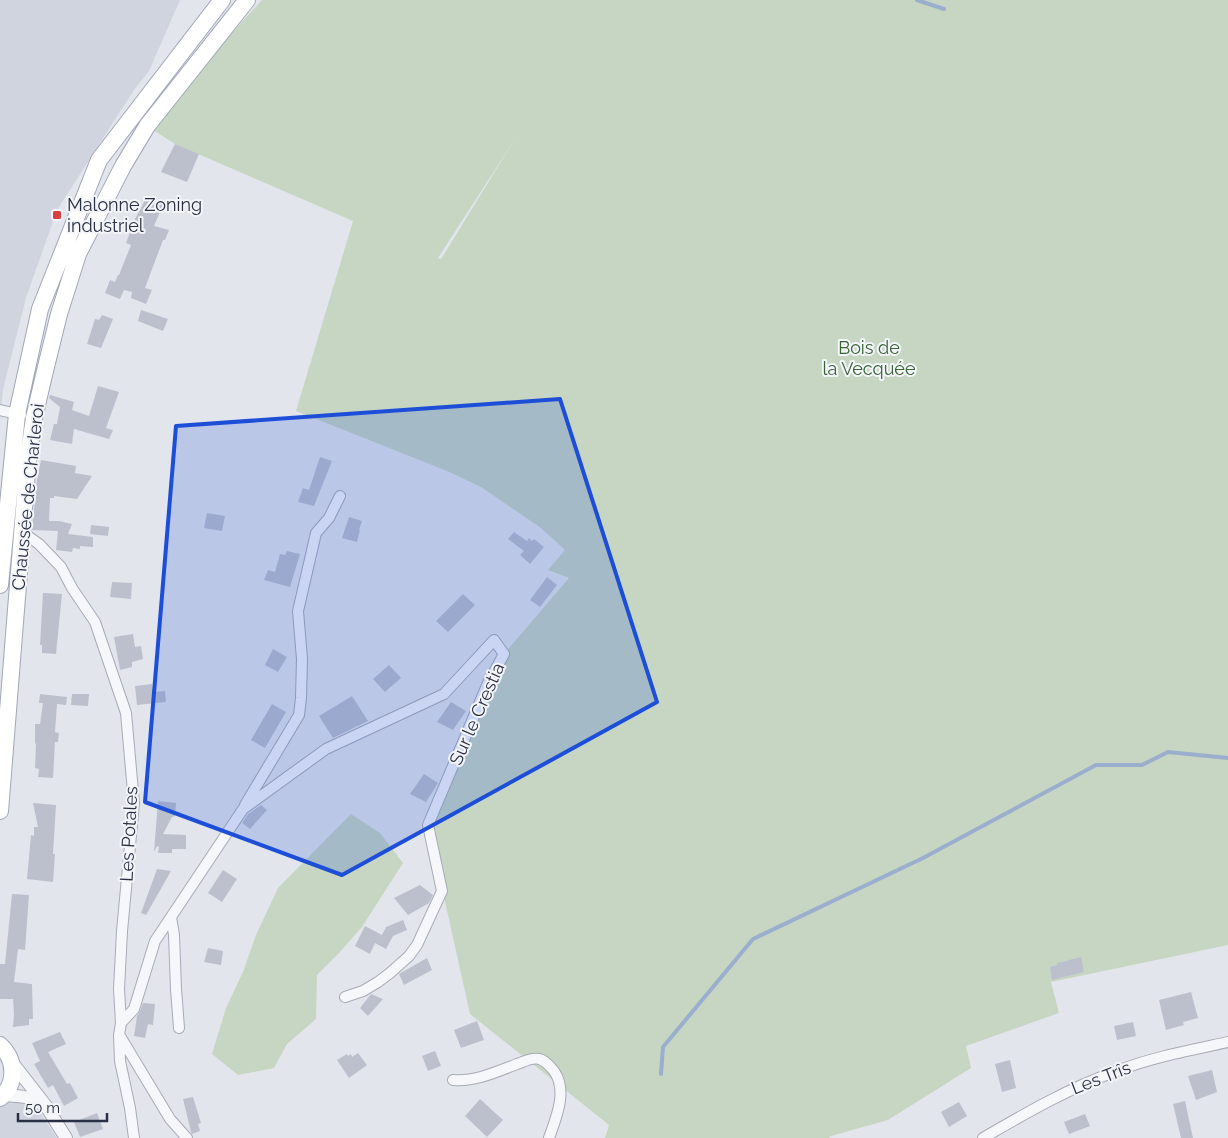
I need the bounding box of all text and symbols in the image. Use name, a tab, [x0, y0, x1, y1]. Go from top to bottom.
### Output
place label: Malonne Zoning industriel	[67, 194, 202, 236]
marker: Malonne Zoning industriel	[51, 209, 63, 221]
park label: Bois de la Vecquée	[823, 337, 916, 379]
street label: Chaussée de Charleroi	[7, 402, 48, 591]
street label: Sur le Crestia	[445, 659, 508, 768]
street label: Les Potales	[116, 785, 142, 882]
street label: Les Trîs	[1068, 1057, 1134, 1098]
scale bar	[18, 1090, 106, 1122]
text: 50 m	[25, 1099, 60, 1117]

